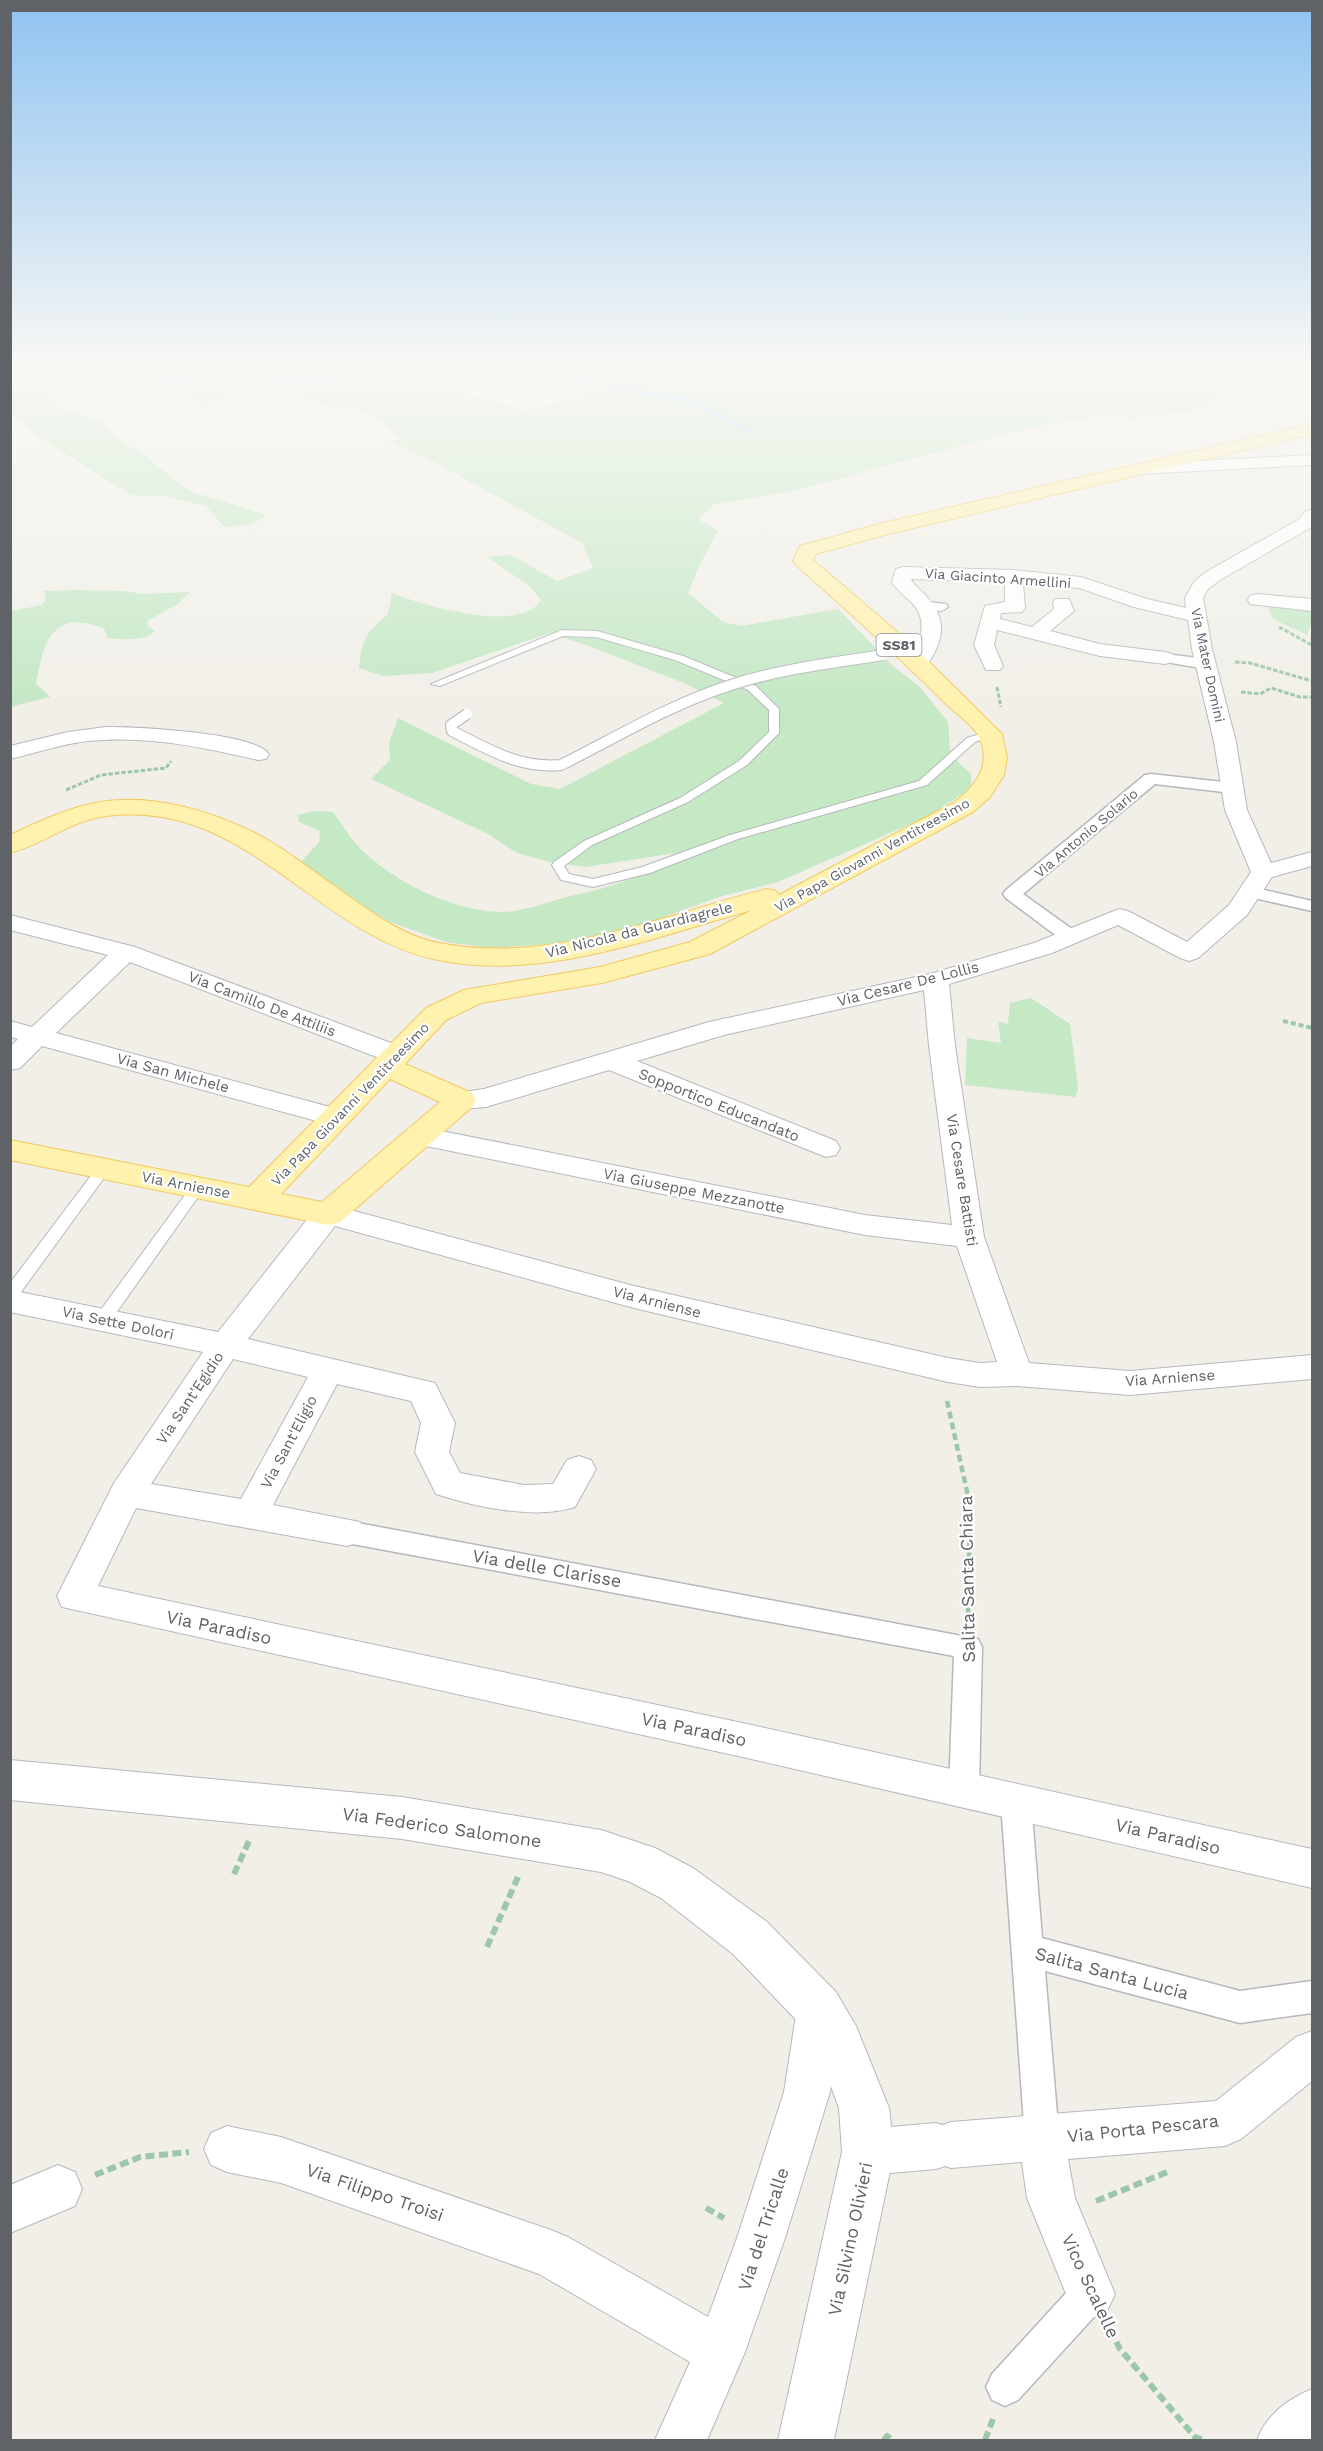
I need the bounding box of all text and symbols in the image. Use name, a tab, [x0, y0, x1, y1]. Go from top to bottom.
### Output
street label: Via Giacinto Armellini	[924, 565, 1072, 591]
street label: Via Mater Domini	[1188, 606, 1228, 724]
road number: SS81	[876, 634, 922, 656]
street label: Via Antonio Solario	[1031, 785, 1141, 881]
street label: Via Papa Giovanni Ventitreesimo	[772, 795, 972, 915]
street label: Via Nicola da Guardiagrele	[544, 898, 734, 962]
street label: Via Cesare De Lollis	[835, 958, 981, 1010]
street label: Via Camillo De Attiliis	[186, 968, 338, 1041]
street label: Via Papa Giovanni Ventitreesimo	[268, 1019, 432, 1189]
street label: Via San Michele	[115, 1049, 231, 1097]
street label: Sopportico Educandato	[636, 1064, 802, 1146]
street label: Via Cesare Battisti	[943, 1113, 981, 1247]
street label: Via Giuseppe Mezzanotte	[602, 1165, 786, 1217]
street label: Via Arniense	[140, 1168, 232, 1202]
street label: Via Arniense	[611, 1282, 703, 1322]
street label: Via Sette Dolori	[60, 1302, 176, 1344]
street label: Via Sant'Egidio	[152, 1348, 228, 1448]
street label: Via Arniense	[1124, 1366, 1216, 1390]
street label: Via Sant'Eligio	[257, 1392, 321, 1492]
street label: Salita Santa Chiara	[955, 1495, 979, 1663]
street label: Via delle Clarisse	[471, 1545, 623, 1591]
street label: Via Paradiso	[164, 1606, 274, 1648]
street label: Via Paradiso	[639, 1708, 749, 1750]
street label: Via Federico Salomone	[341, 1803, 543, 1851]
street label: Via Paradiso	[1113, 1814, 1223, 1858]
street label: Salita Santa Lucia	[1033, 1942, 1191, 2004]
street label: Via Porta Pescara	[1066, 2110, 1220, 2146]
street label: Via Filippo Troisi	[304, 2159, 446, 2225]
street label: Via Silvino Olivieri	[823, 2160, 877, 2318]
street label: Via del Tricalle	[733, 2165, 793, 2293]
street label: Vico Scalelle	[1058, 2231, 1124, 2341]

